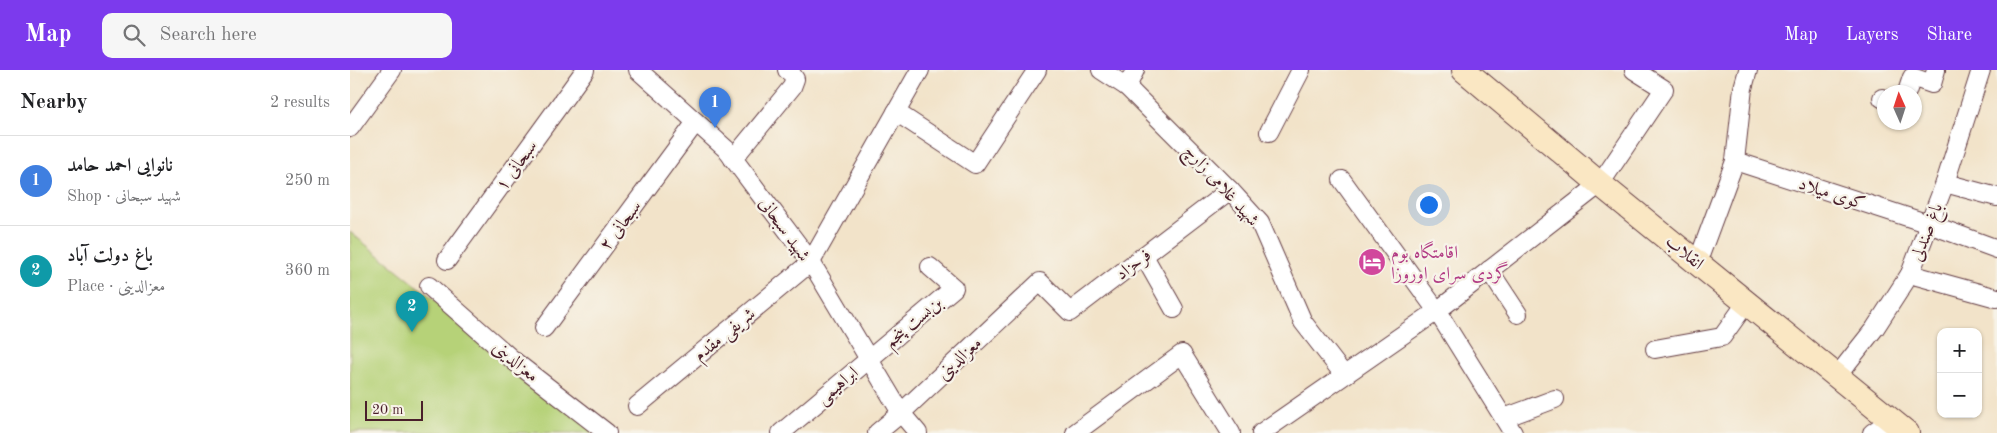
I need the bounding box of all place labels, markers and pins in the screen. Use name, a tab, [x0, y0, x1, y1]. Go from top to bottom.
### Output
pin: 1	[699, 87, 731, 128]
place label: اقامتگاه بوم گردی سرای اوروزا	[1391, 240, 1509, 285]
hotel icon: اقامتگاه بوم گردی سرای اوروزا	[1357, 247, 1387, 277]
pin: 2	[396, 291, 428, 332]

